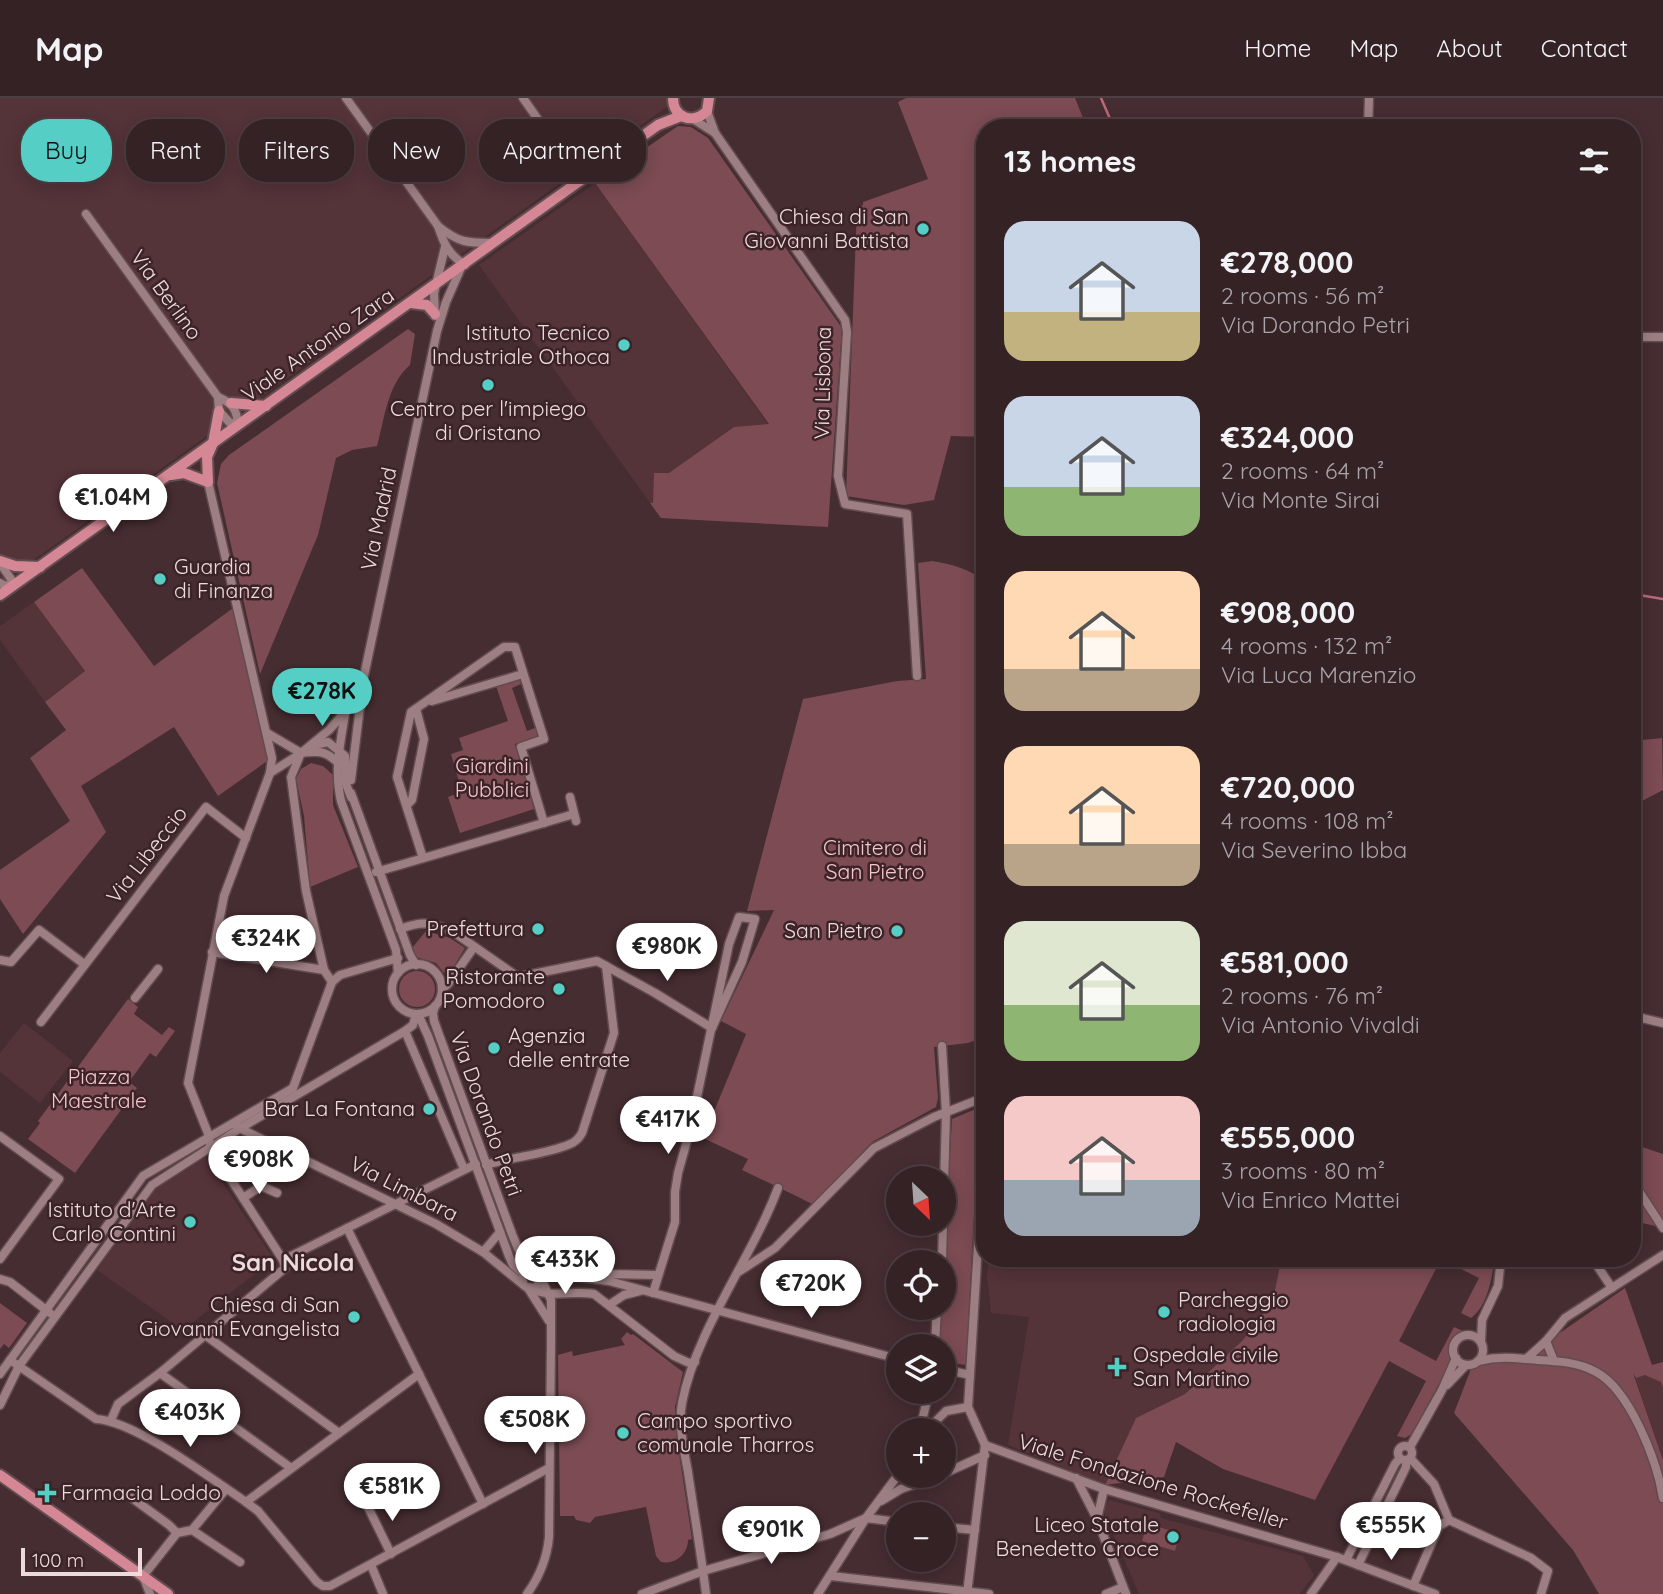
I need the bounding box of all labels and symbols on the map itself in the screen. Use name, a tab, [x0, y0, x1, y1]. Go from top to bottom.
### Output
place label: Chiesa di San Giovanni Battista	[744, 203, 909, 253]
marker: Chiesa di San Giovanni Battista	[915, 221, 931, 237]
street label: Via Berlino	[126, 244, 208, 344]
street label: Viale Antonio Zara	[236, 282, 399, 407]
place label: Istituto Tecnico Industriale Othoca	[432, 319, 610, 369]
street label: Via Lisbona	[808, 326, 836, 440]
marker: Istituto Tecnico Industriale Othoca	[616, 337, 632, 353]
marker: Centro per l'impiego di Oristano	[480, 377, 496, 393]
place label: Centro per l'impiego di Oristano	[390, 395, 586, 445]
street label: Via Madrid	[354, 465, 402, 573]
pin: €1.04M	[56, 474, 170, 534]
place label: Guardia di Finanza	[174, 553, 273, 603]
marker: Guardia di Finanza	[152, 571, 168, 587]
pin: €278K	[273, 668, 371, 728]
park label: Giardini Pubblici	[455, 752, 529, 802]
street label: Via Libeccio	[100, 801, 192, 908]
park label: Cimitero di San Pietro	[823, 834, 927, 884]
place label: Prefettura	[427, 915, 524, 941]
pin: €324K	[217, 916, 315, 975]
place label: San Pietro	[784, 917, 883, 943]
marker: Prefettura	[530, 921, 546, 937]
marker: San Pietro	[889, 923, 905, 939]
pin: €980K	[618, 924, 716, 983]
place label: Ristorante Pomodoro	[442, 963, 545, 1013]
marker: Ristorante Pomodoro	[551, 981, 567, 997]
place label: Agenzia delle entrate	[508, 1022, 630, 1072]
street label: Via Dorando Petri	[445, 1028, 529, 1199]
marker: Agenzia delle entrate	[486, 1040, 502, 1056]
park label: Piazza Maestrale	[51, 1063, 147, 1113]
place label: Bar La Fontana	[264, 1095, 415, 1121]
pin: €417K	[619, 1096, 717, 1156]
marker: Bar La Fontana	[421, 1101, 437, 1117]
pin: €908K	[210, 1136, 308, 1196]
street label: Via Limbara	[346, 1150, 463, 1226]
north arrow	[886, 1166, 956, 1236]
place label: Istituto d'Arte Carlo Contini	[47, 1196, 176, 1246]
marker: Istituto d'Arte Carlo Contini	[182, 1214, 198, 1230]
pin: €433K	[516, 1236, 614, 1296]
district label: San Nicola	[232, 1247, 354, 1277]
pin: €720K	[762, 1260, 860, 1320]
place label: Parcheggio radiologia	[1178, 1286, 1289, 1336]
place label: Chiesa di San Giovanni Evangelista	[139, 1291, 340, 1341]
marker: Parcheggio radiologia	[1156, 1304, 1172, 1320]
marker: Chiesa di San Giovanni Evangelista	[346, 1309, 362, 1325]
place label: Ospedale civile San Martino	[1133, 1341, 1279, 1391]
marker: Ospedale civile San Martino	[1107, 1357, 1127, 1377]
pin: €403K	[141, 1390, 239, 1449]
pin: €508K	[486, 1396, 584, 1456]
place label: Campo sportivo comunale Tharros	[637, 1407, 814, 1457]
marker: Campo sportivo comunale Tharros	[615, 1425, 631, 1441]
street label: Viale Fondazione Rockefeller	[1015, 1428, 1291, 1534]
pin: €581K	[343, 1464, 441, 1523]
place label: Farmacia Loddo	[61, 1479, 221, 1505]
marker: Farmacia Loddo	[39, 1485, 55, 1501]
pin: €555K	[1342, 1502, 1440, 1562]
pin: €901K	[722, 1506, 820, 1566]
place label: Liceo Statale Benedetto Croce	[996, 1511, 1159, 1561]
marker: Liceo Statale Benedetto Croce	[1165, 1529, 1181, 1545]
scale bar	[21, 1545, 142, 1577]

